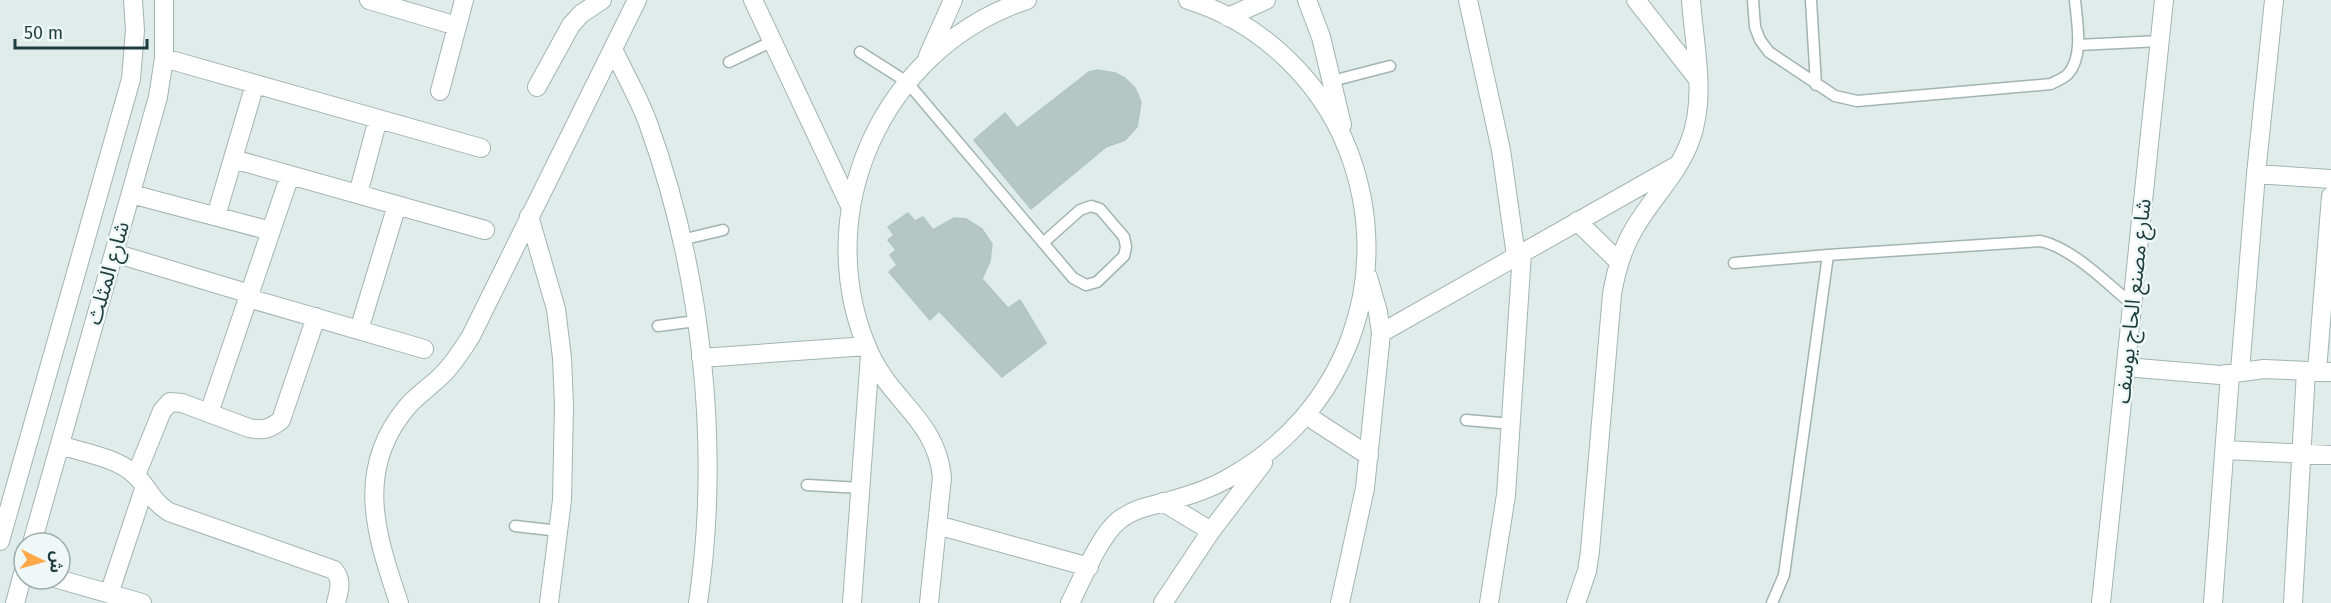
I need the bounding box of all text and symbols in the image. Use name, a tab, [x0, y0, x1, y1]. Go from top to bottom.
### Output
scale bar	[15, 12, 147, 50]
text: 50 m	[24, 22, 63, 44]
street label: شارع مصنع الحاج يوسف	[2109, 197, 2159, 405]
street label: شارع المثلث	[81, 218, 137, 328]
north arrow	[12, 531, 72, 591]
text: ش	[46, 551, 67, 574]

